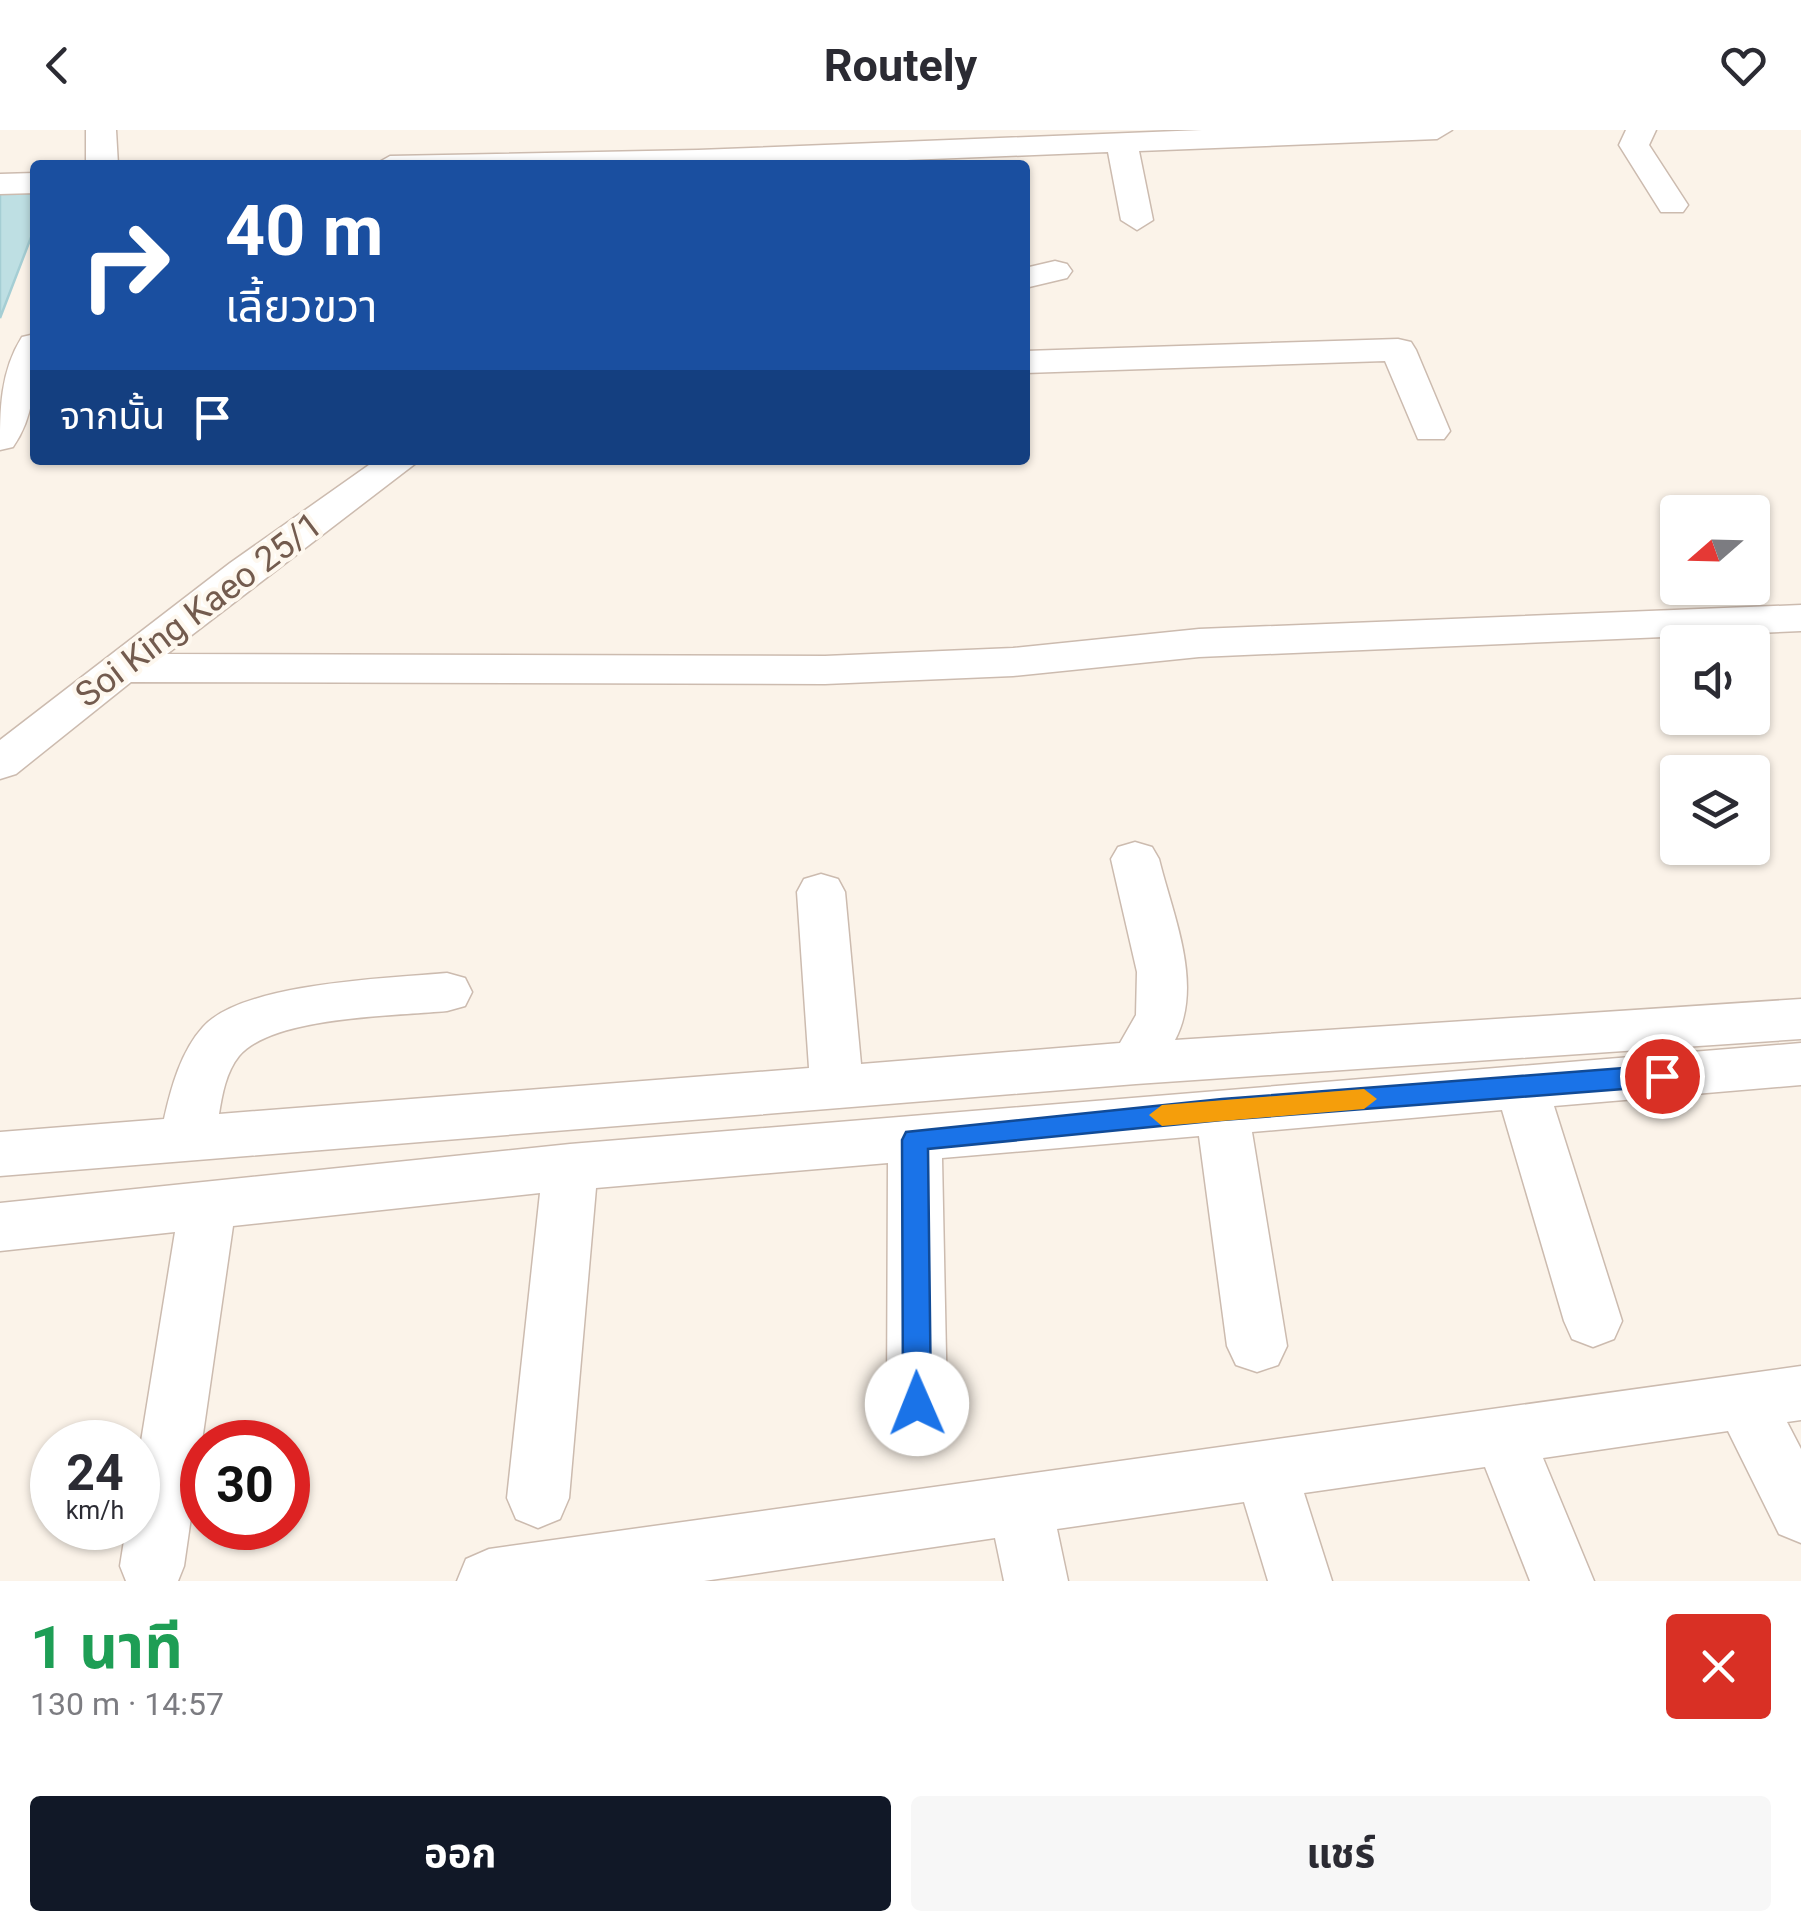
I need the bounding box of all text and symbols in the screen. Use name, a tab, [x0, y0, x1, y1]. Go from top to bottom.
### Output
icon: back	[30, 38, 85, 93]
icon: heart	[1716, 38, 1771, 93]
text: Routely	[824, 39, 977, 92]
text: 40 m	[225, 190, 383, 272]
icon: right	[60, 200, 190, 330]
text: เลี้ยวขวา	[225, 280, 377, 333]
icon: arrive	[185, 390, 240, 445]
text: จากนั้น	[60, 394, 165, 438]
north arrow	[1660, 495, 1770, 605]
map controls	[1660, 495, 1770, 865]
street label: Soi King Kaeo 25/1	[68, 504, 330, 716]
button: sound	[1660, 625, 1770, 735]
button: layers	[1660, 755, 1770, 865]
pin	[1620, 1034, 1705, 1119]
icon: arrive	[1635, 1049, 1690, 1104]
position arrow	[865, 1352, 969, 1456]
speed limit sign: 30	[180, 1420, 310, 1550]
text: 24	[66, 1444, 124, 1502]
text: km/h	[66, 1496, 124, 1525]
text: 1 นาที	[30, 1612, 183, 1683]
button: close	[1666, 1614, 1771, 1719]
text: 130 m · 14:57	[30, 1685, 224, 1723]
button: ออก	[30, 1796, 891, 1911]
button: แชร์	[911, 1796, 1771, 1911]

